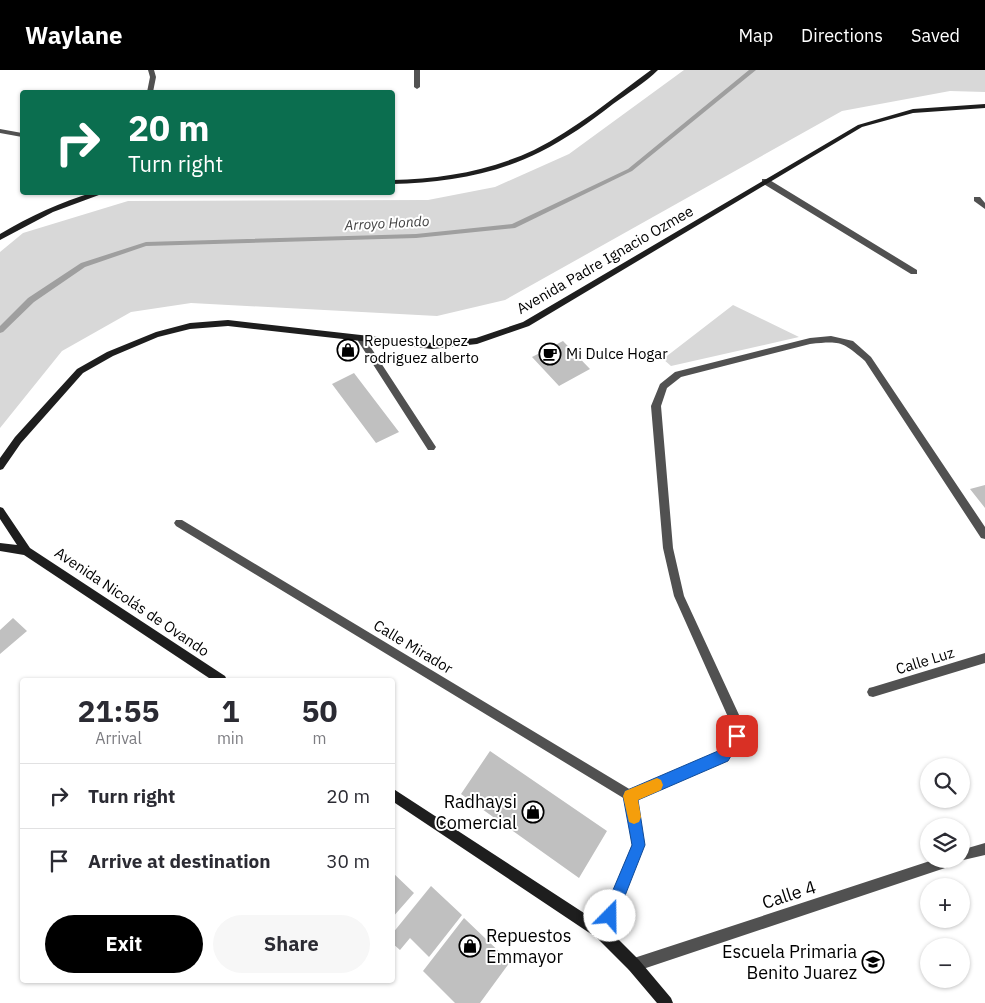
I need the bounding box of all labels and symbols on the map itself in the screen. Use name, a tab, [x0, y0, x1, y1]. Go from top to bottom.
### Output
street label: Avenida Padre Ignacio Ozmee	[513, 201, 697, 318]
water label: Arroyo Hondo	[343, 212, 430, 234]
place label: Repuesto lopez rodriguez alberto	[364, 331, 479, 367]
shop icon: Repuesto lopez rodriguez alberto	[336, 338, 360, 362]
cafe icon: Mi Dulce Hogar	[538, 342, 562, 366]
place label: Mi Dulce Hogar	[566, 344, 668, 363]
street label: Avenida Nicolás de Ovando	[51, 543, 213, 660]
street label: Calle Mirador	[370, 615, 457, 678]
street label: Calle Luz	[893, 643, 956, 678]
pin	[716, 715, 758, 757]
place label: Radhaysi Comercial	[436, 790, 517, 834]
shop icon: Radhaysi Comercial	[521, 800, 545, 824]
street label: Calle 4	[759, 875, 819, 914]
position arrow	[583, 889, 635, 941]
place label: Repuestos Emmayor	[486, 924, 571, 968]
shop icon: Repuestos Emmayor	[458, 934, 482, 958]
place label: Escuela Primaria Benito Juarez	[722, 940, 857, 984]
school or university icon: Escuela Primaria Benito Juarez	[861, 950, 885, 974]

